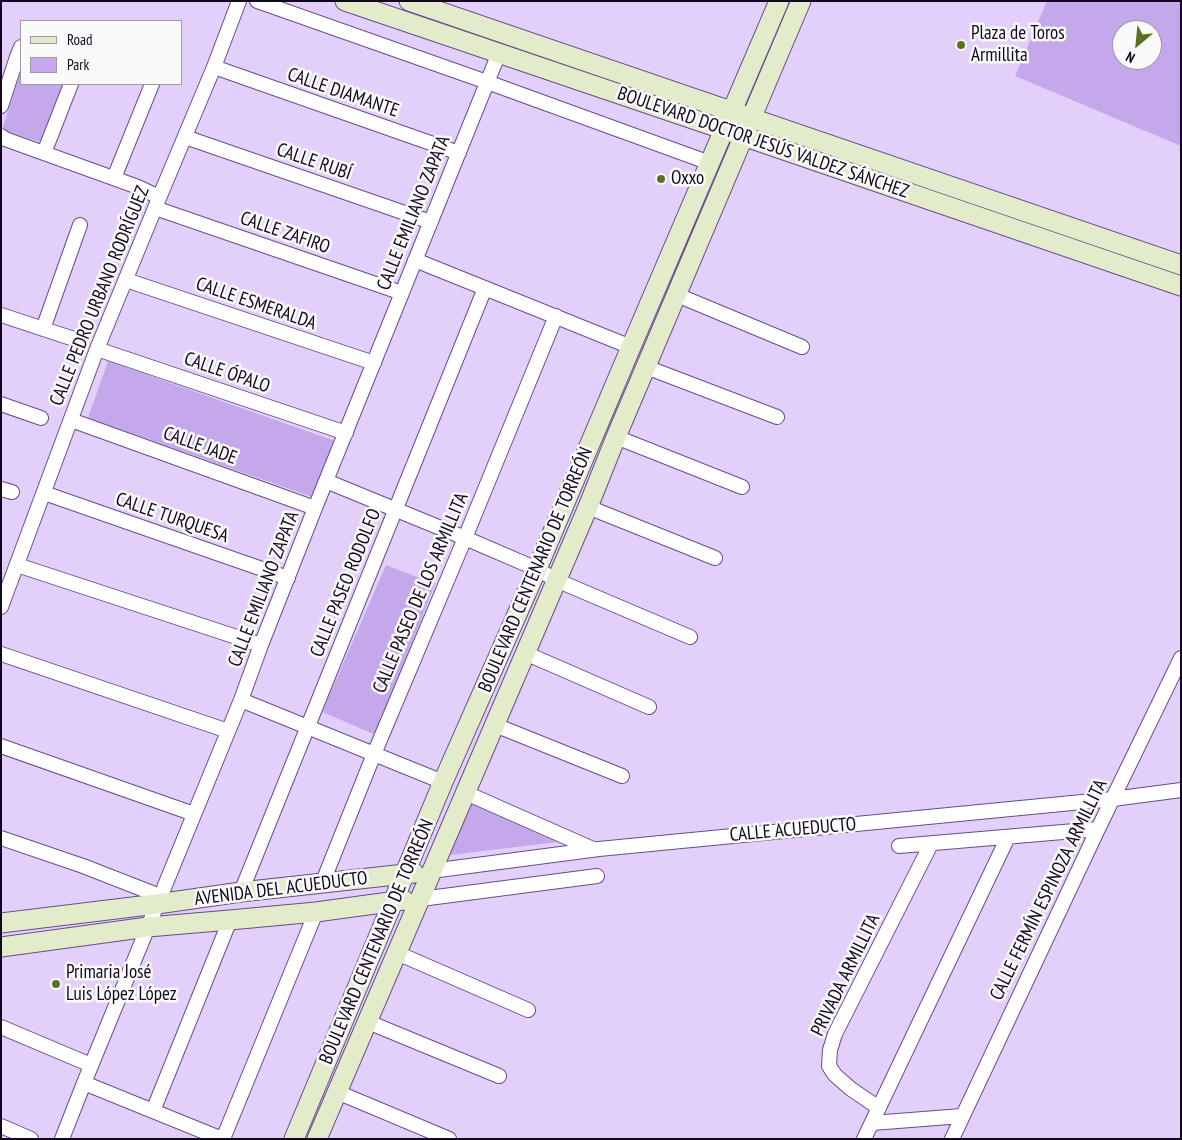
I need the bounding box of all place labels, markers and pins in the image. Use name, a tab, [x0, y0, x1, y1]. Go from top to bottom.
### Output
place label: Plaza de Toros Armillita	[971, 23, 1065, 67]
marker: Plaza de Toros Armillita	[955, 39, 967, 51]
place label: Oxxo	[671, 168, 704, 190]
marker: Oxxo	[655, 173, 667, 185]
place label: Primaria José Luis López López	[66, 962, 177, 1006]
marker: Primaria José Luis López López	[50, 978, 62, 990]

